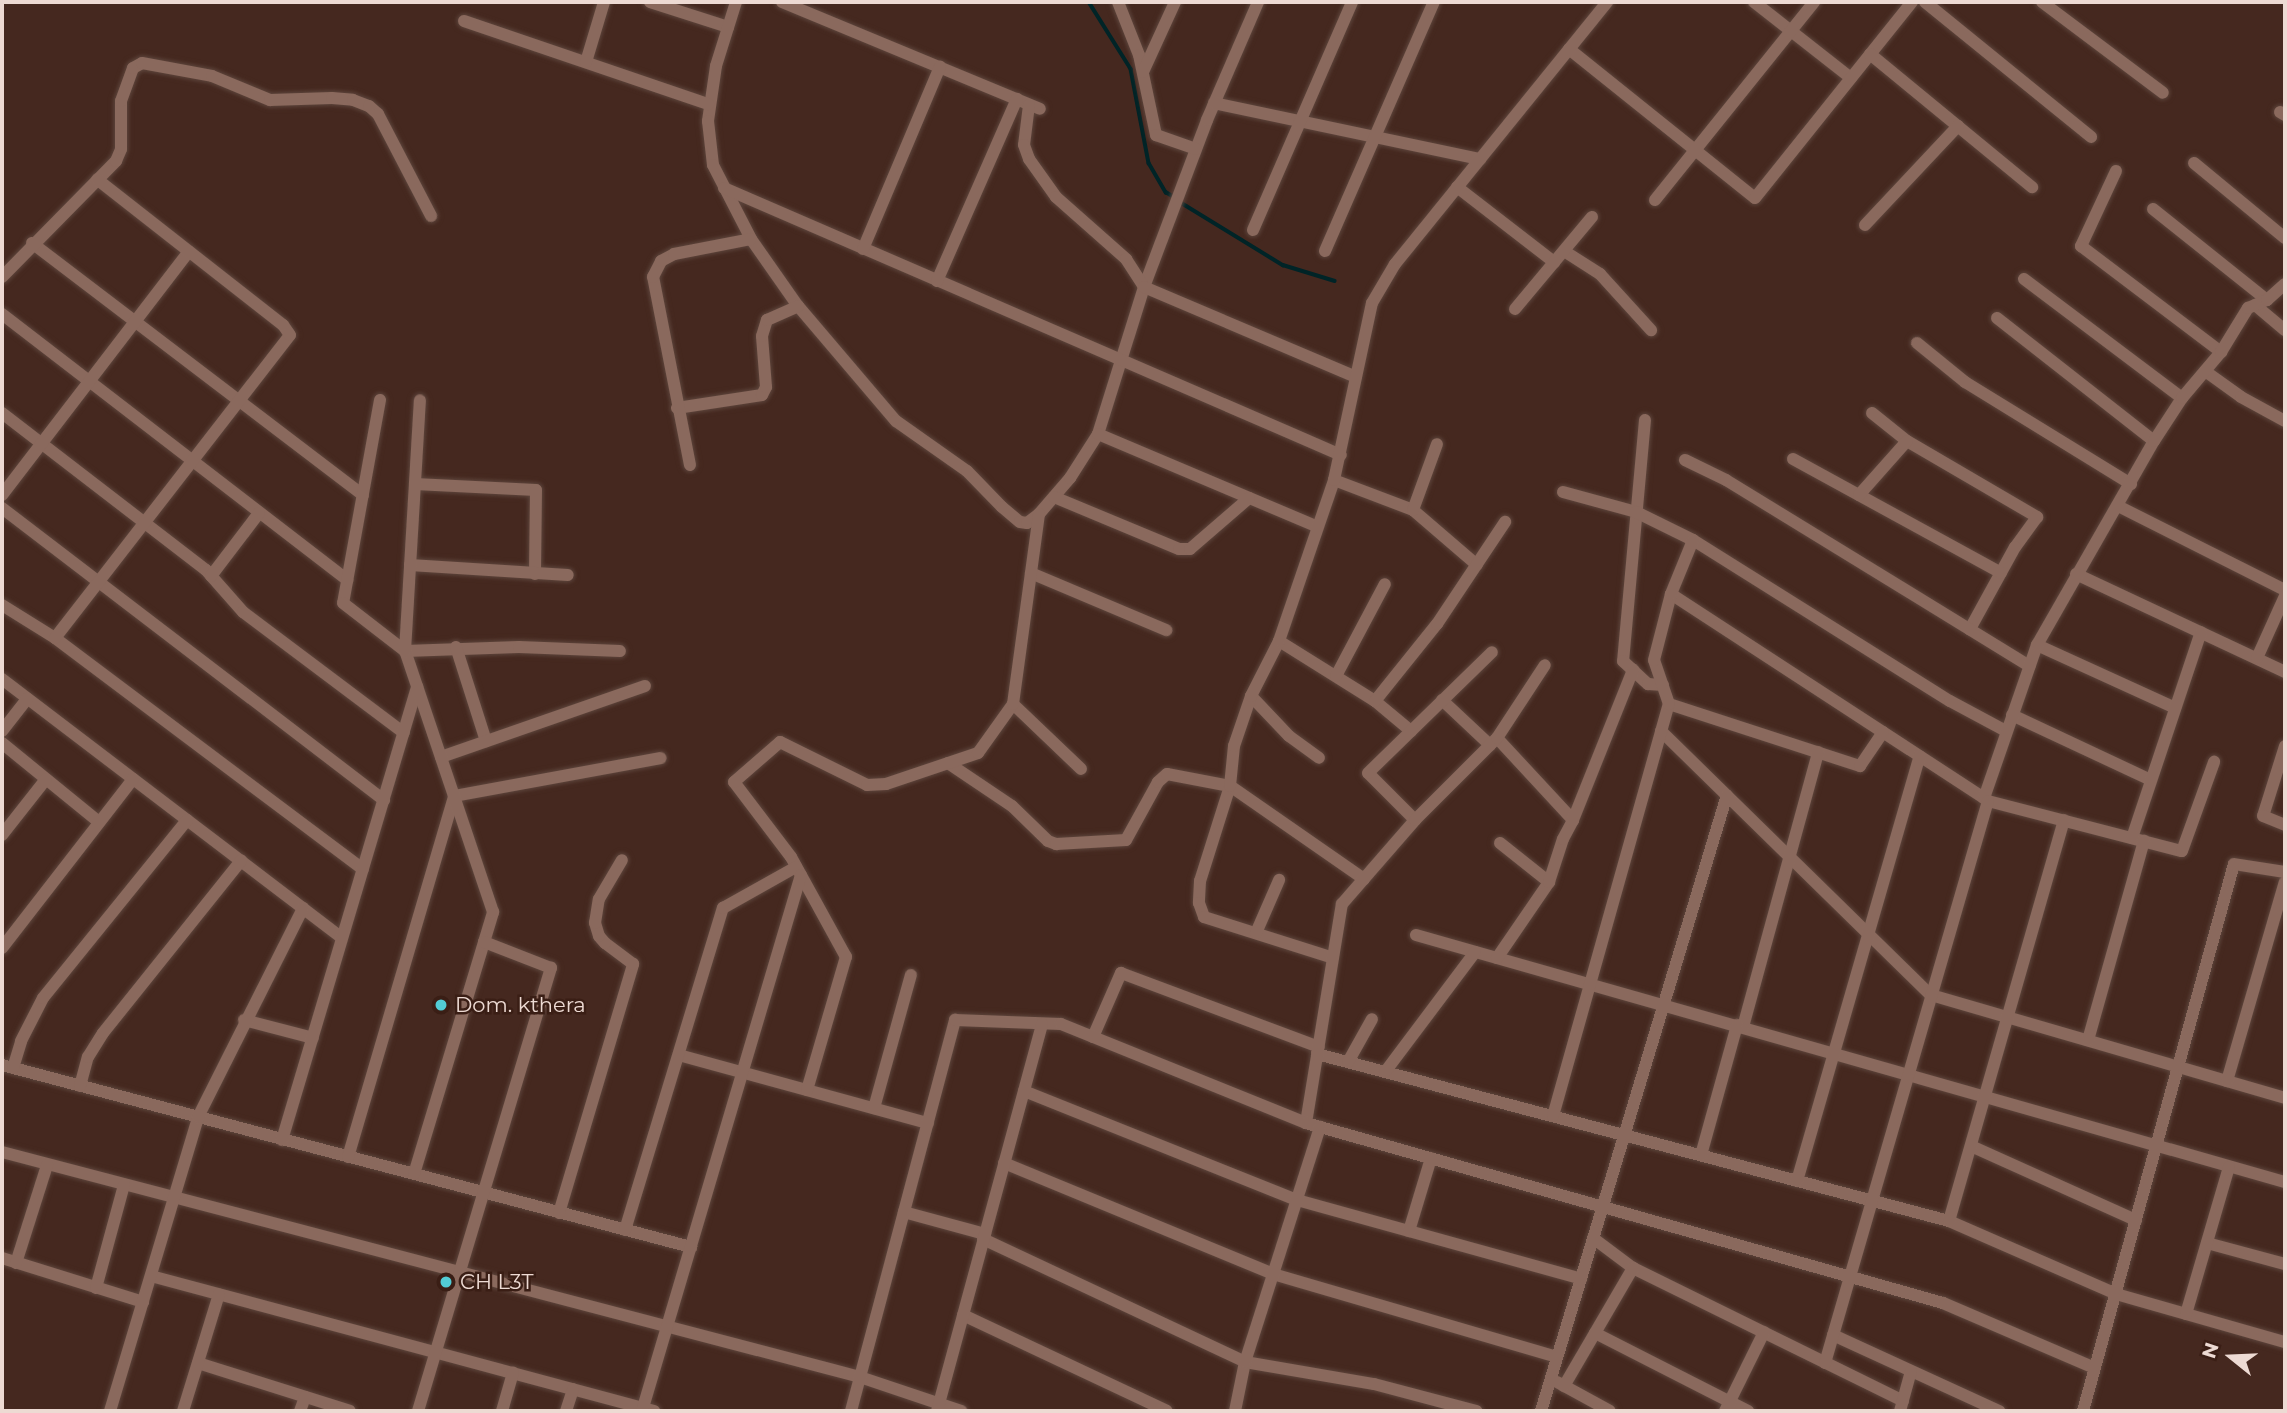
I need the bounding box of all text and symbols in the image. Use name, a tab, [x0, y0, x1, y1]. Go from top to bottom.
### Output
place label: Dom. kthera	[455, 992, 586, 1018]
marker: Dom. kthera	[433, 997, 449, 1013]
place label: CH L3T	[460, 1269, 534, 1295]
marker: CH L3T	[438, 1274, 454, 1290]
north arrow	[2196, 1322, 2266, 1392]
text: N	[2197, 1340, 2224, 1361]

